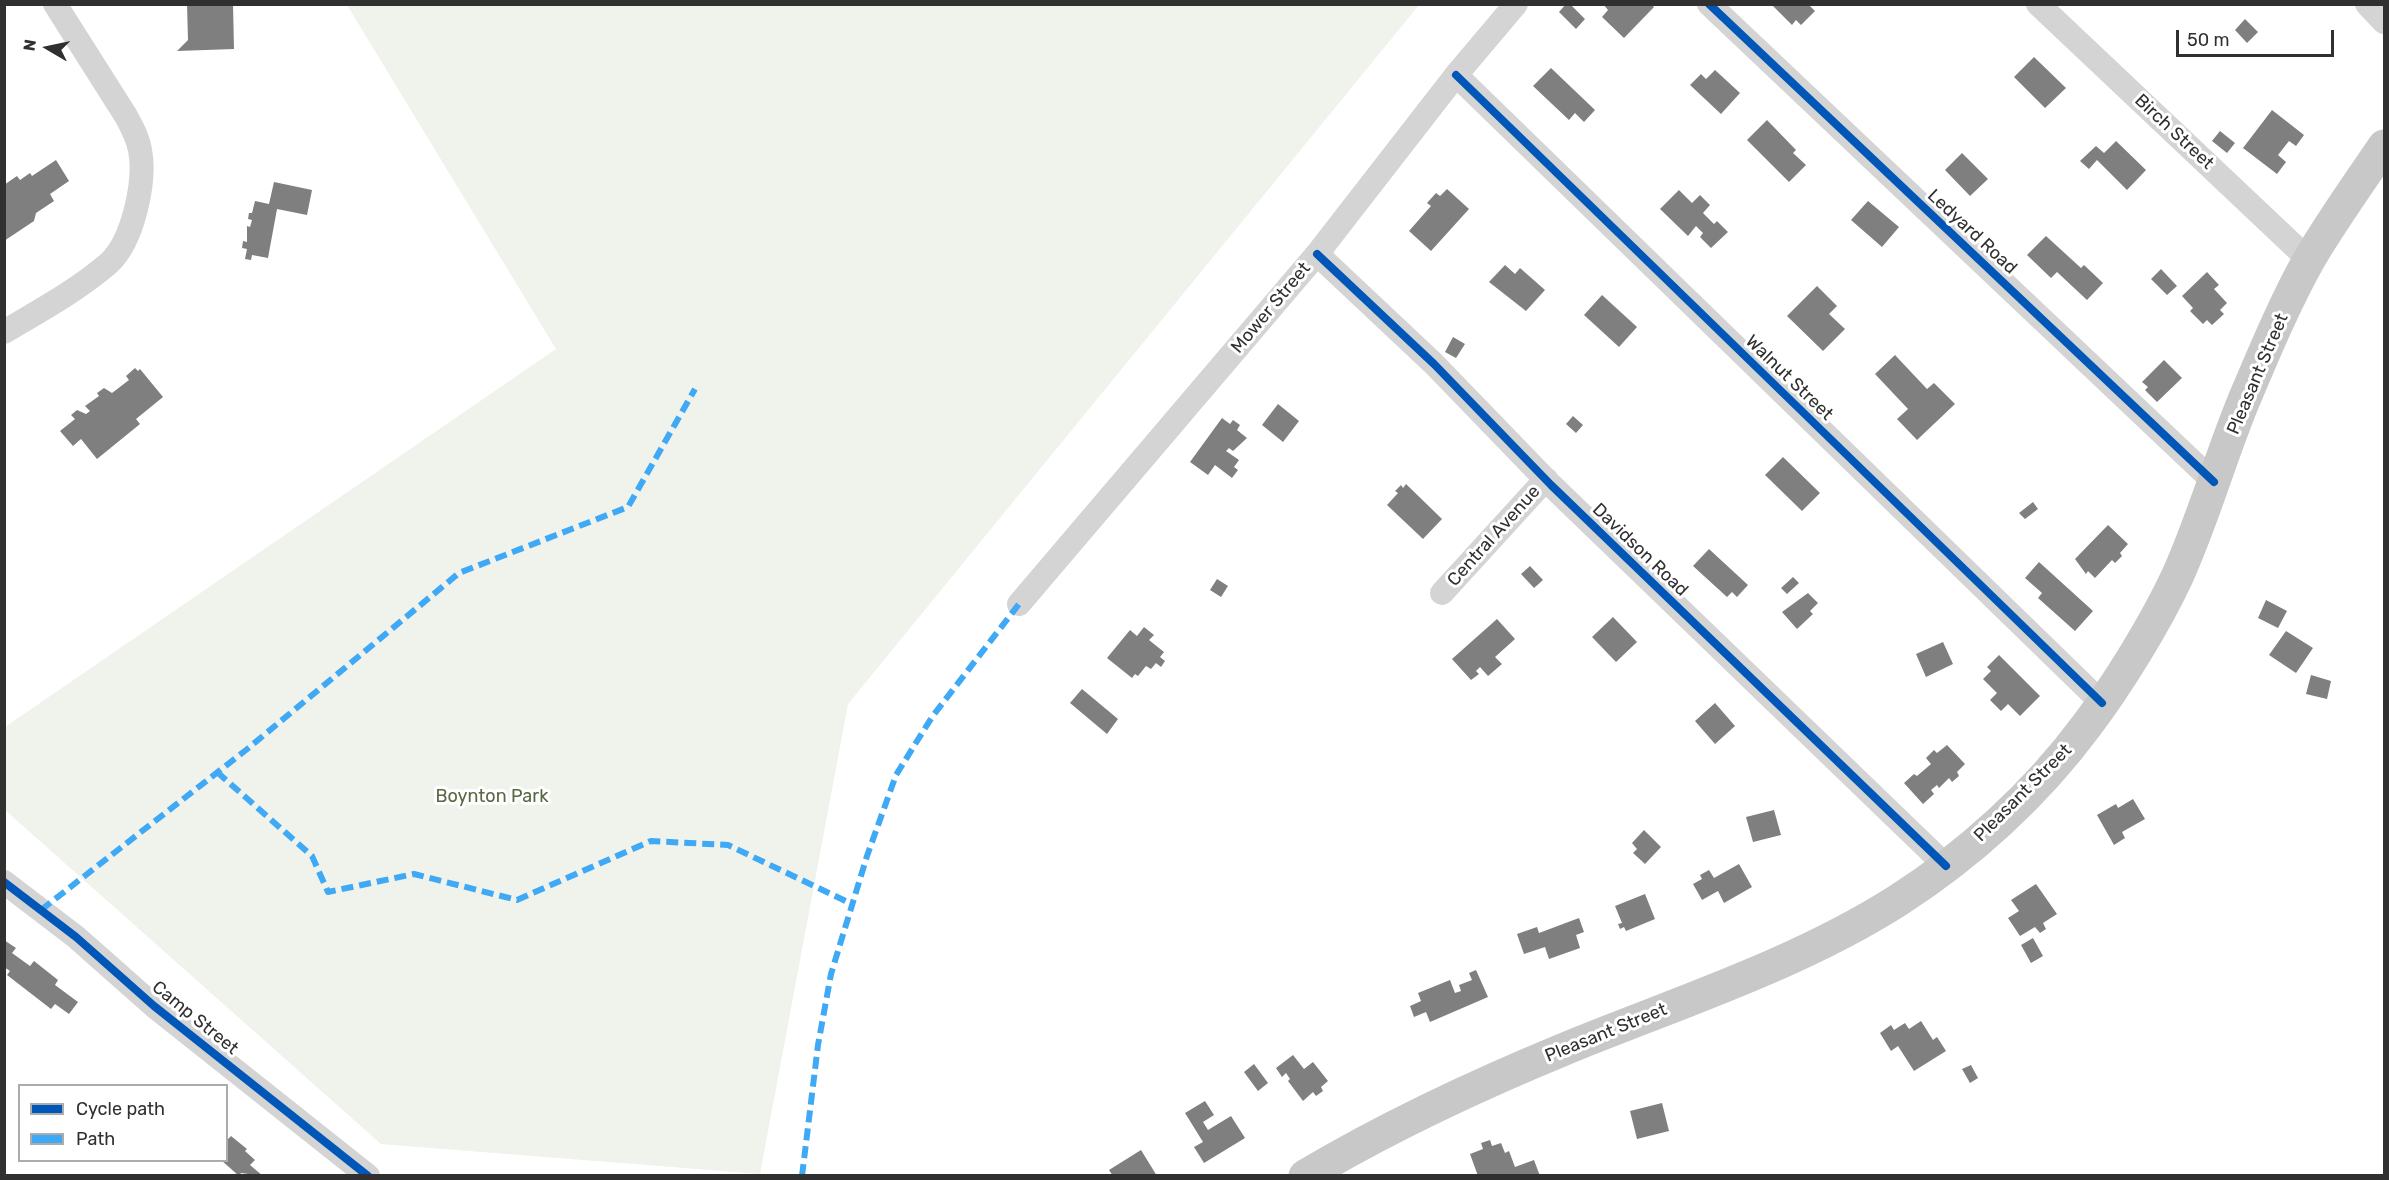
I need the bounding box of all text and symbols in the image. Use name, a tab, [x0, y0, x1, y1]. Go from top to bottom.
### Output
north arrow	[18, 18, 78, 78]
scale bar	[2179, 18, 2336, 56]
text: 50 m	[2187, 29, 2230, 51]
text: N	[19, 38, 40, 52]
street label: Birch Street	[2130, 90, 2218, 174]
street label: Ledyard Road	[1923, 185, 2021, 279]
street label: Mower Street	[1227, 258, 1315, 358]
street label: Pleasant Street	[2223, 310, 2293, 438]
street label: Walnut Street	[1741, 331, 1837, 425]
street label: Central Avenue	[1443, 481, 1545, 591]
street label: Davidson Road	[1588, 499, 1692, 601]
street label: Pleasant Street	[1970, 740, 2076, 846]
park label: Boynton Park	[436, 786, 548, 808]
street label: Camp Street	[147, 977, 243, 1059]
street label: Pleasant Street	[1542, 999, 1670, 1067]
legend	[18, 1084, 228, 1162]
text: Cycle path	[76, 1098, 165, 1120]
text: Path	[76, 1128, 115, 1150]

